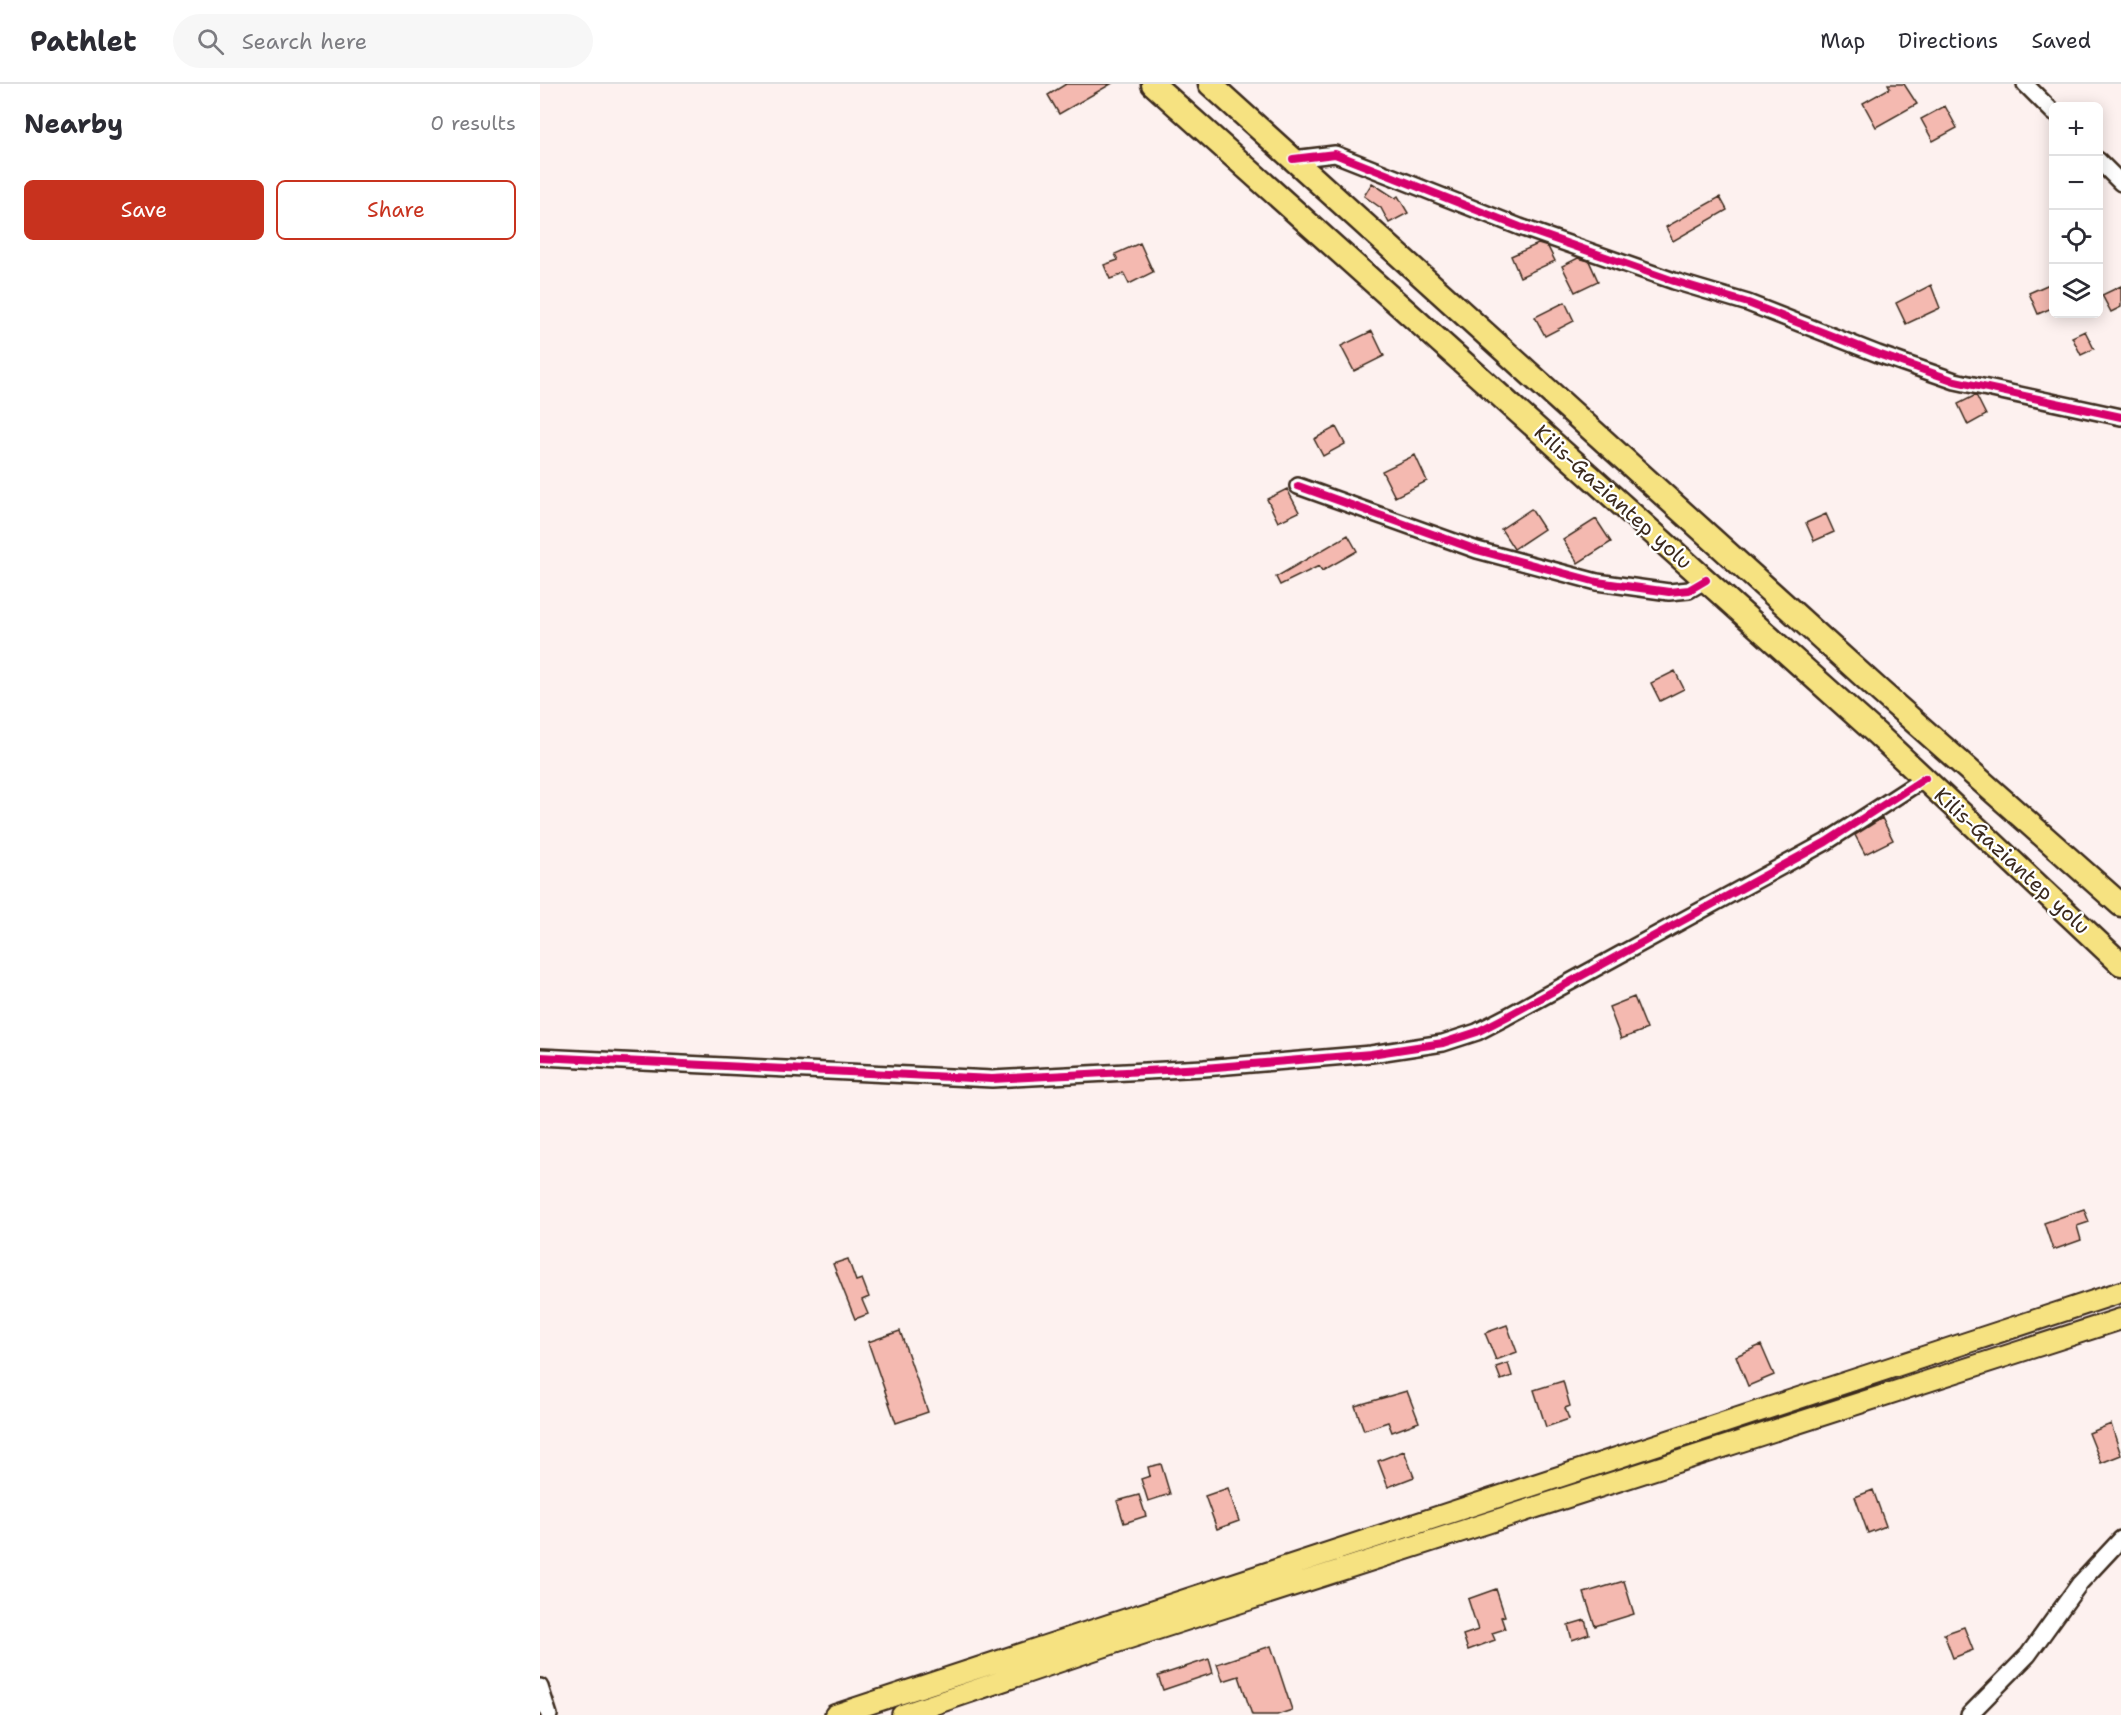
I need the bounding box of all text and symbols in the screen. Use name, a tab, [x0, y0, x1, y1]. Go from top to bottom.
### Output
search box	[173, 14, 593, 68]
text: Pathlet	[30, 22, 137, 60]
icon: search	[194, 25, 227, 58]
text: Search here	[242, 27, 367, 56]
text: Map	[1820, 27, 1865, 55]
text: Directions	[1898, 27, 1998, 55]
text: Saved	[2031, 27, 2091, 55]
map controls	[2049, 102, 2103, 318]
button: +	[2049, 102, 2103, 156]
text: Nearby	[24, 106, 123, 141]
text: 0 results	[430, 110, 516, 136]
button: −	[2049, 156, 2103, 210]
button: Save	[24, 180, 264, 240]
button: Share	[276, 180, 516, 240]
button: locate	[2049, 210, 2103, 264]
button: layers	[2049, 264, 2103, 318]
street label: Kilis-Gaziantep yolu	[1528, 418, 1698, 576]
street label: Kilis-Gaziantep yolu	[1928, 781, 2096, 941]

